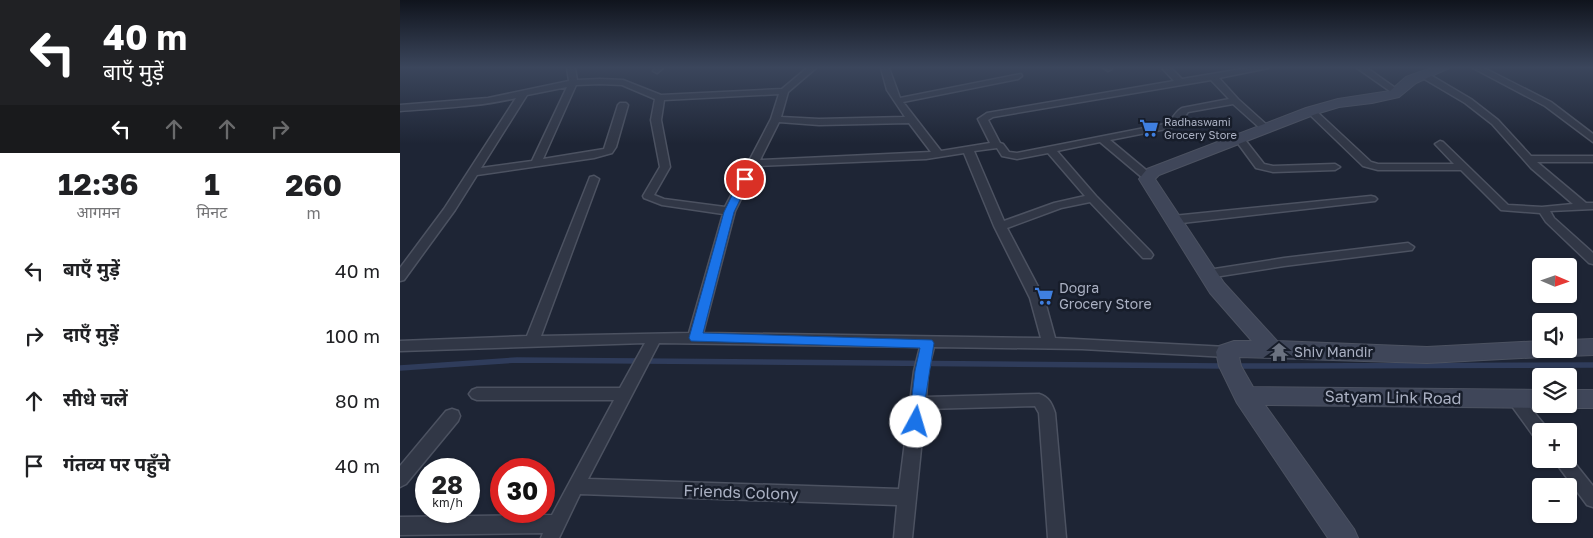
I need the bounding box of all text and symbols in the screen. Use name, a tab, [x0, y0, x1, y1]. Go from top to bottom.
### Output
text: 40 m	[103, 16, 187, 58]
icon: left	[20, 20, 85, 85]
text: बाएँ मुड़ें	[103, 58, 164, 85]
icon: left	[107, 115, 135, 143]
icon: ahead	[160, 115, 188, 143]
icon: ahead	[213, 115, 241, 143]
icon: right	[266, 115, 294, 143]
place label: Radhaswami Grocery Store	[1164, 115, 1237, 141]
supermarket icon: Radhaswami Grocery Store	[1138, 117, 1160, 139]
pin	[724, 158, 766, 200]
icon: arrive	[731, 165, 759, 193]
text: 12:36	[58, 166, 139, 202]
text: 1	[204, 166, 220, 202]
text: 260	[285, 167, 342, 203]
text: आगमन	[76, 202, 120, 222]
text: मिनट	[197, 202, 227, 222]
text: m	[307, 203, 321, 223]
icon: left	[20, 257, 48, 285]
text: बाएँ मुड़ें	[63, 257, 120, 280]
north arrow	[1532, 258, 1578, 302]
map controls	[1532, 258, 1577, 523]
text: 40 m	[335, 259, 380, 282]
place label: Dogra Grocery Store	[1059, 279, 1152, 312]
supermarket icon: Dogra Grocery Store	[1033, 285, 1055, 307]
button: sound	[1532, 313, 1577, 358]
icon: right	[20, 322, 48, 350]
text: दाएँ मुड़ें	[63, 322, 119, 345]
text: 100 m	[326, 324, 380, 347]
temple icon: Shiv Mandir	[1268, 341, 1290, 363]
place label: Shiv Mandir	[1294, 343, 1374, 360]
button: layers	[1532, 368, 1577, 413]
street label: Satyam Link Road	[1324, 386, 1462, 408]
icon: ahead	[20, 387, 48, 415]
text: सीधे चलें	[63, 387, 128, 410]
text: 80 m	[335, 389, 380, 412]
position arrow	[889, 395, 941, 447]
button: +	[1532, 423, 1577, 468]
icon: arrive	[20, 452, 48, 480]
text: गंतव्य पर पहुँचे	[63, 452, 170, 475]
text: 40 m	[335, 454, 380, 477]
speed limit sign: 30	[490, 458, 555, 523]
text: 28	[432, 469, 463, 500]
button: −	[1532, 478, 1577, 523]
street label: Friends Colony	[683, 480, 799, 504]
text: km/h	[432, 495, 463, 510]

